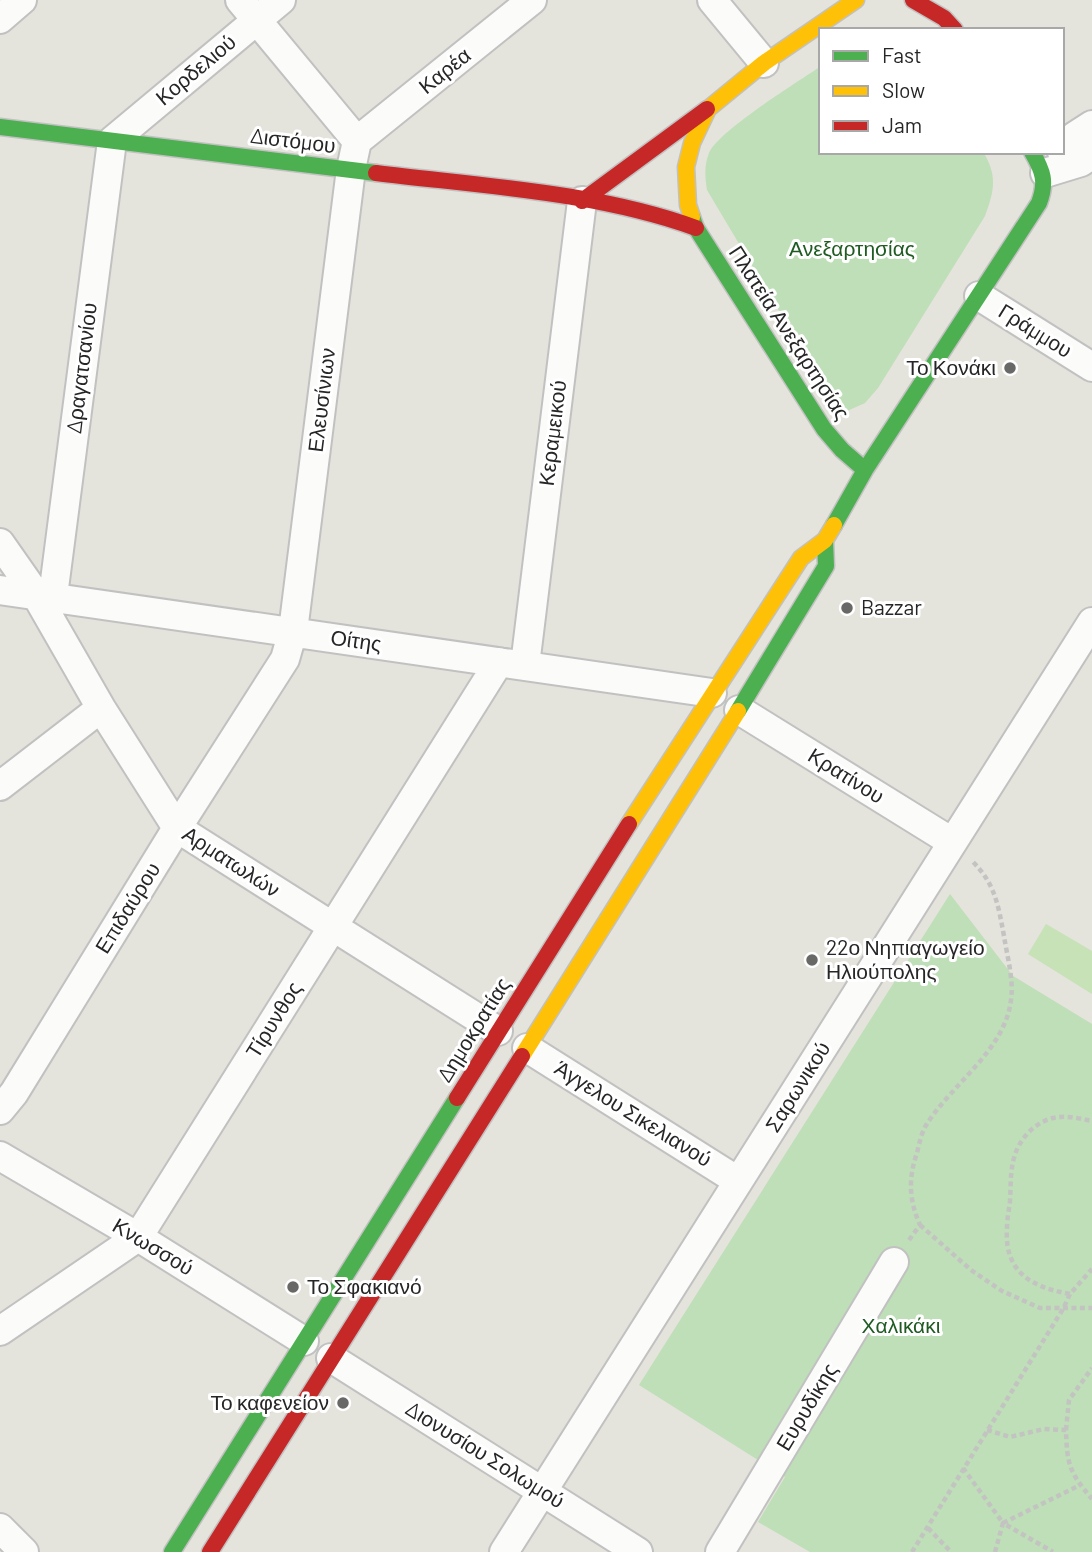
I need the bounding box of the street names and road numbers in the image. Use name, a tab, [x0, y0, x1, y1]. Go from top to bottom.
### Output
street label: Κορδελιού	[150, 28, 240, 110]
street label: Καρέα	[413, 41, 475, 98]
street label: Διστόμου	[249, 122, 337, 157]
street label: Πλατεία Ανεξαρτησίας	[725, 241, 856, 424]
street label: Γράμμου	[995, 297, 1077, 362]
street label: Δραγατσανίου	[60, 301, 101, 435]
street label: Ελευσίνιων	[302, 346, 339, 453]
street label: Κεραµεικού	[533, 379, 570, 487]
street label: Οίτης	[329, 624, 383, 655]
street label: Κρατίνου	[804, 742, 889, 808]
street label: Αρματωλών	[179, 820, 285, 901]
street label: Επιδαύρου	[89, 857, 165, 957]
street label: Δημοκρατίας	[431, 973, 515, 1086]
street label: Τίρυνθος	[240, 977, 306, 1062]
street label: Σαρωνικού	[759, 1036, 834, 1136]
street label: Άγγελου Σικελιανού	[551, 1054, 717, 1171]
street label: Κνωσσού	[109, 1212, 199, 1280]
street label: Ευρυδίκης	[770, 1358, 842, 1454]
street label: Διονυσίου Σολωμού	[402, 1395, 570, 1513]

